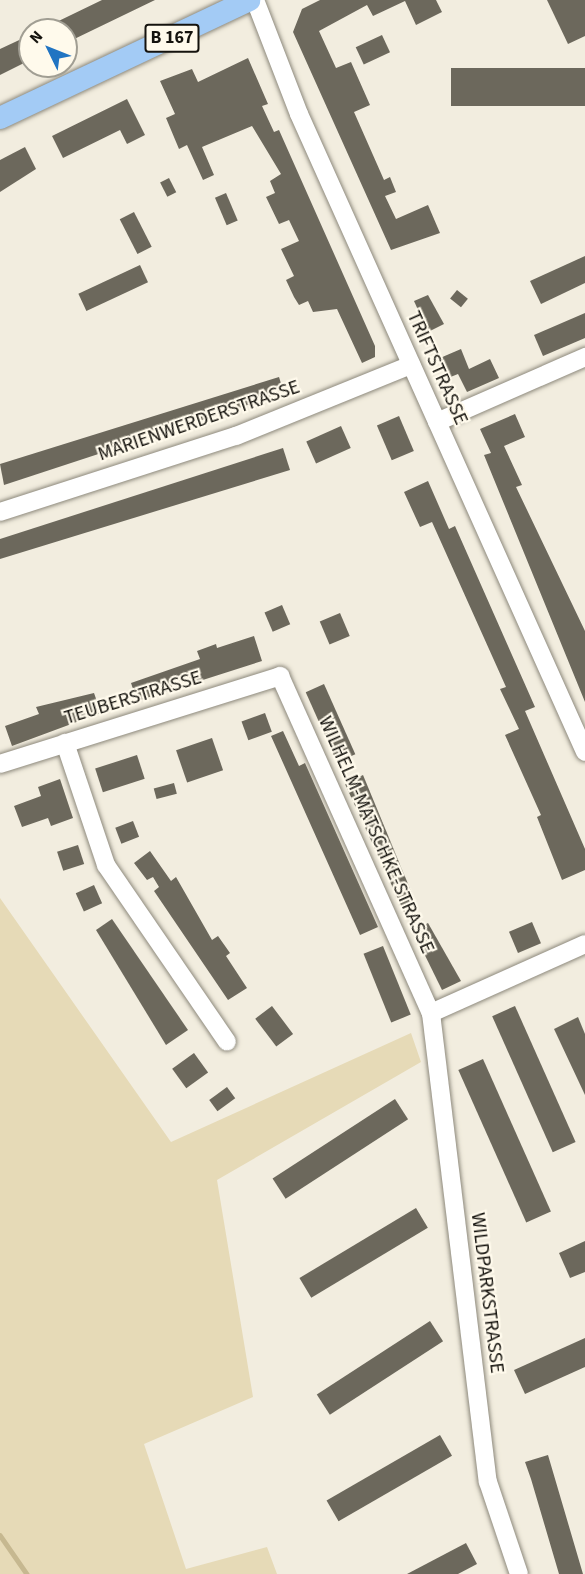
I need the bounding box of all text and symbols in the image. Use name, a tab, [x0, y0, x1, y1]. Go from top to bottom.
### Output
north arrow	[18, 18, 78, 78]
road number: B 167	[144, 23, 201, 53]
text: N	[25, 26, 48, 48]
street label: TRIFTSTRASSE	[401, 307, 473, 429]
street label: MARIENWERDERSTRASSE	[95, 375, 303, 467]
street label: TEUBERSTRASSE	[61, 666, 205, 730]
street label: WILHELM-MATSCHKE-STRASSE	[313, 713, 439, 957]
street label: WILDPARKSTRASSE	[465, 1211, 509, 1375]

